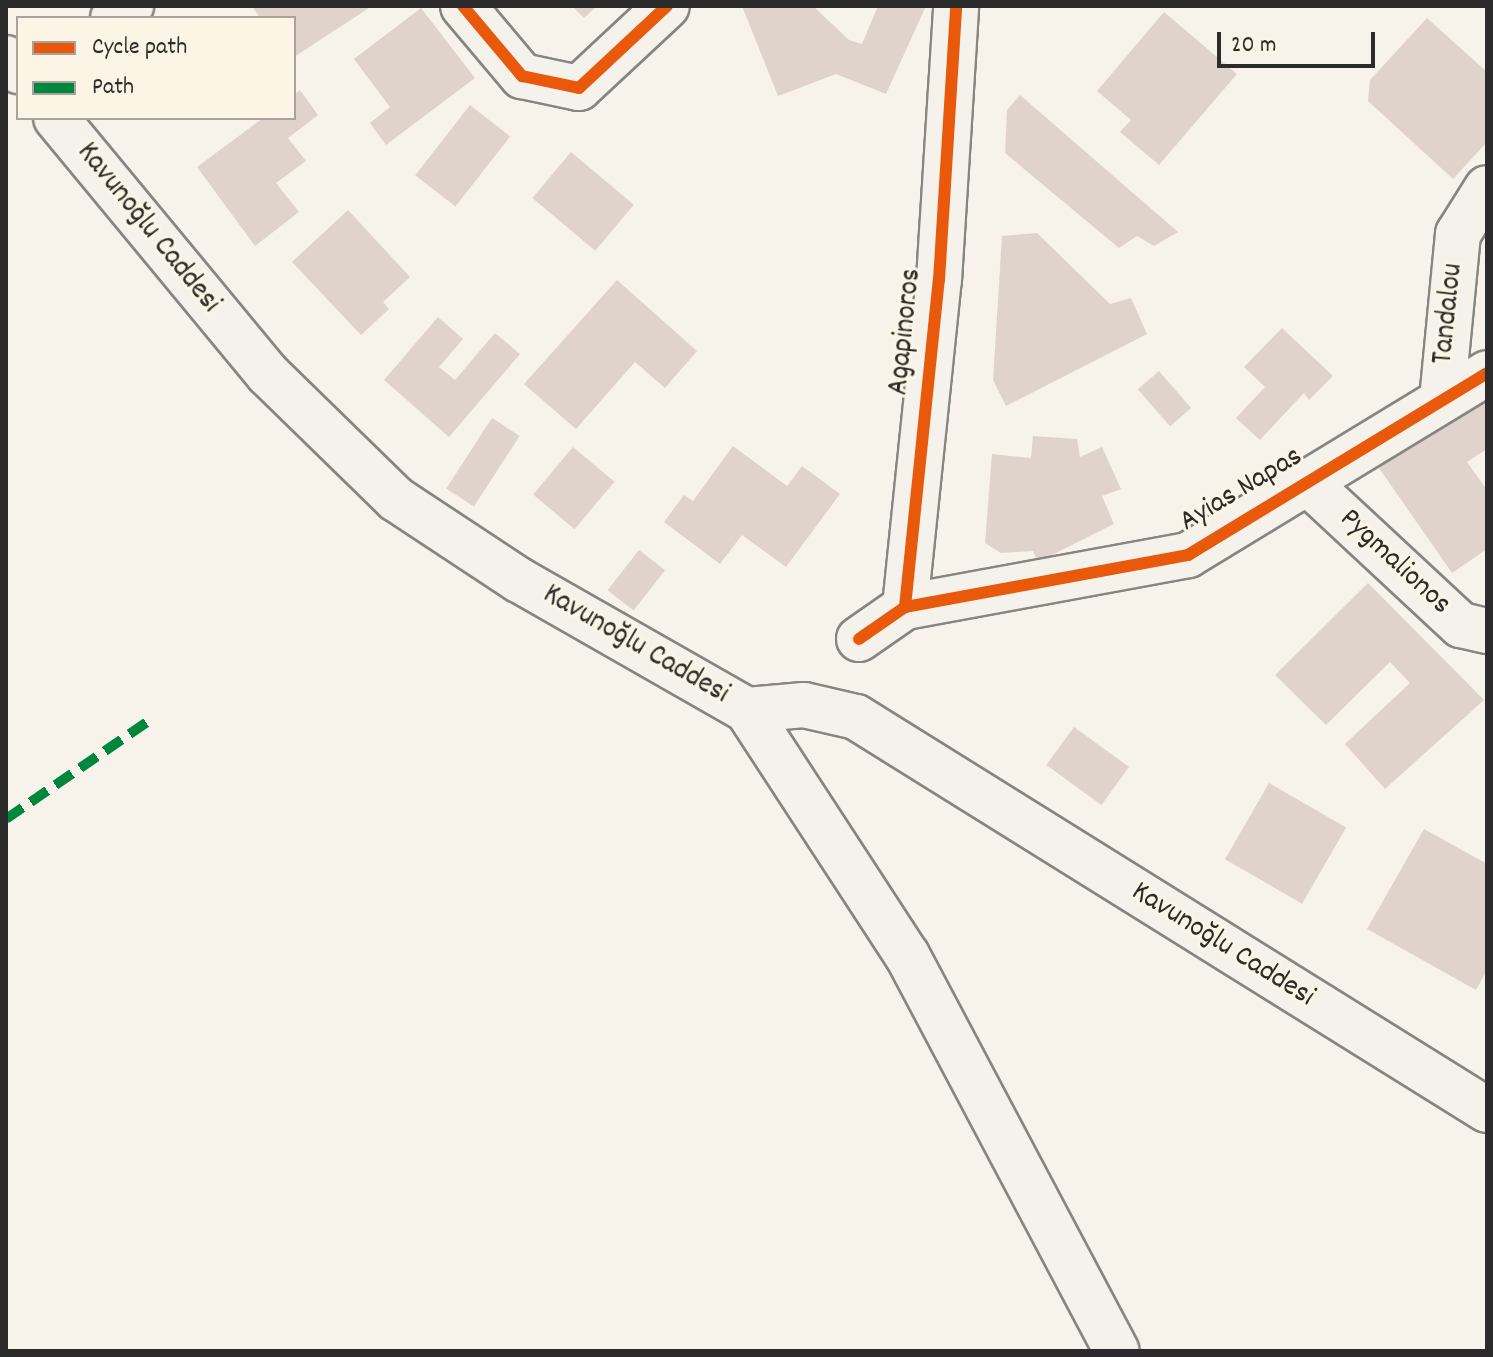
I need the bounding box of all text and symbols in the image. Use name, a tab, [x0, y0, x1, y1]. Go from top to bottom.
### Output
legend	[16, 16, 296, 120]
scale bar	[1221, 16, 1379, 66]
text: 20 m	[1231, 29, 1277, 63]
text: Cycle path	[92, 31, 187, 65]
text: Path	[92, 71, 134, 105]
street label: Kavunoğlu Caddesi	[67, 136, 227, 322]
street label: Tandalou	[1427, 262, 1473, 366]
street label: Agapinoros	[882, 267, 932, 397]
street label: Ayias Napas	[1174, 440, 1310, 542]
street label: Pygmalionos	[1331, 502, 1457, 624]
street label: Kavunoğlu Caddesi	[535, 578, 735, 714]
street label: Kavunoğlu Caddesi	[1124, 875, 1320, 1017]

